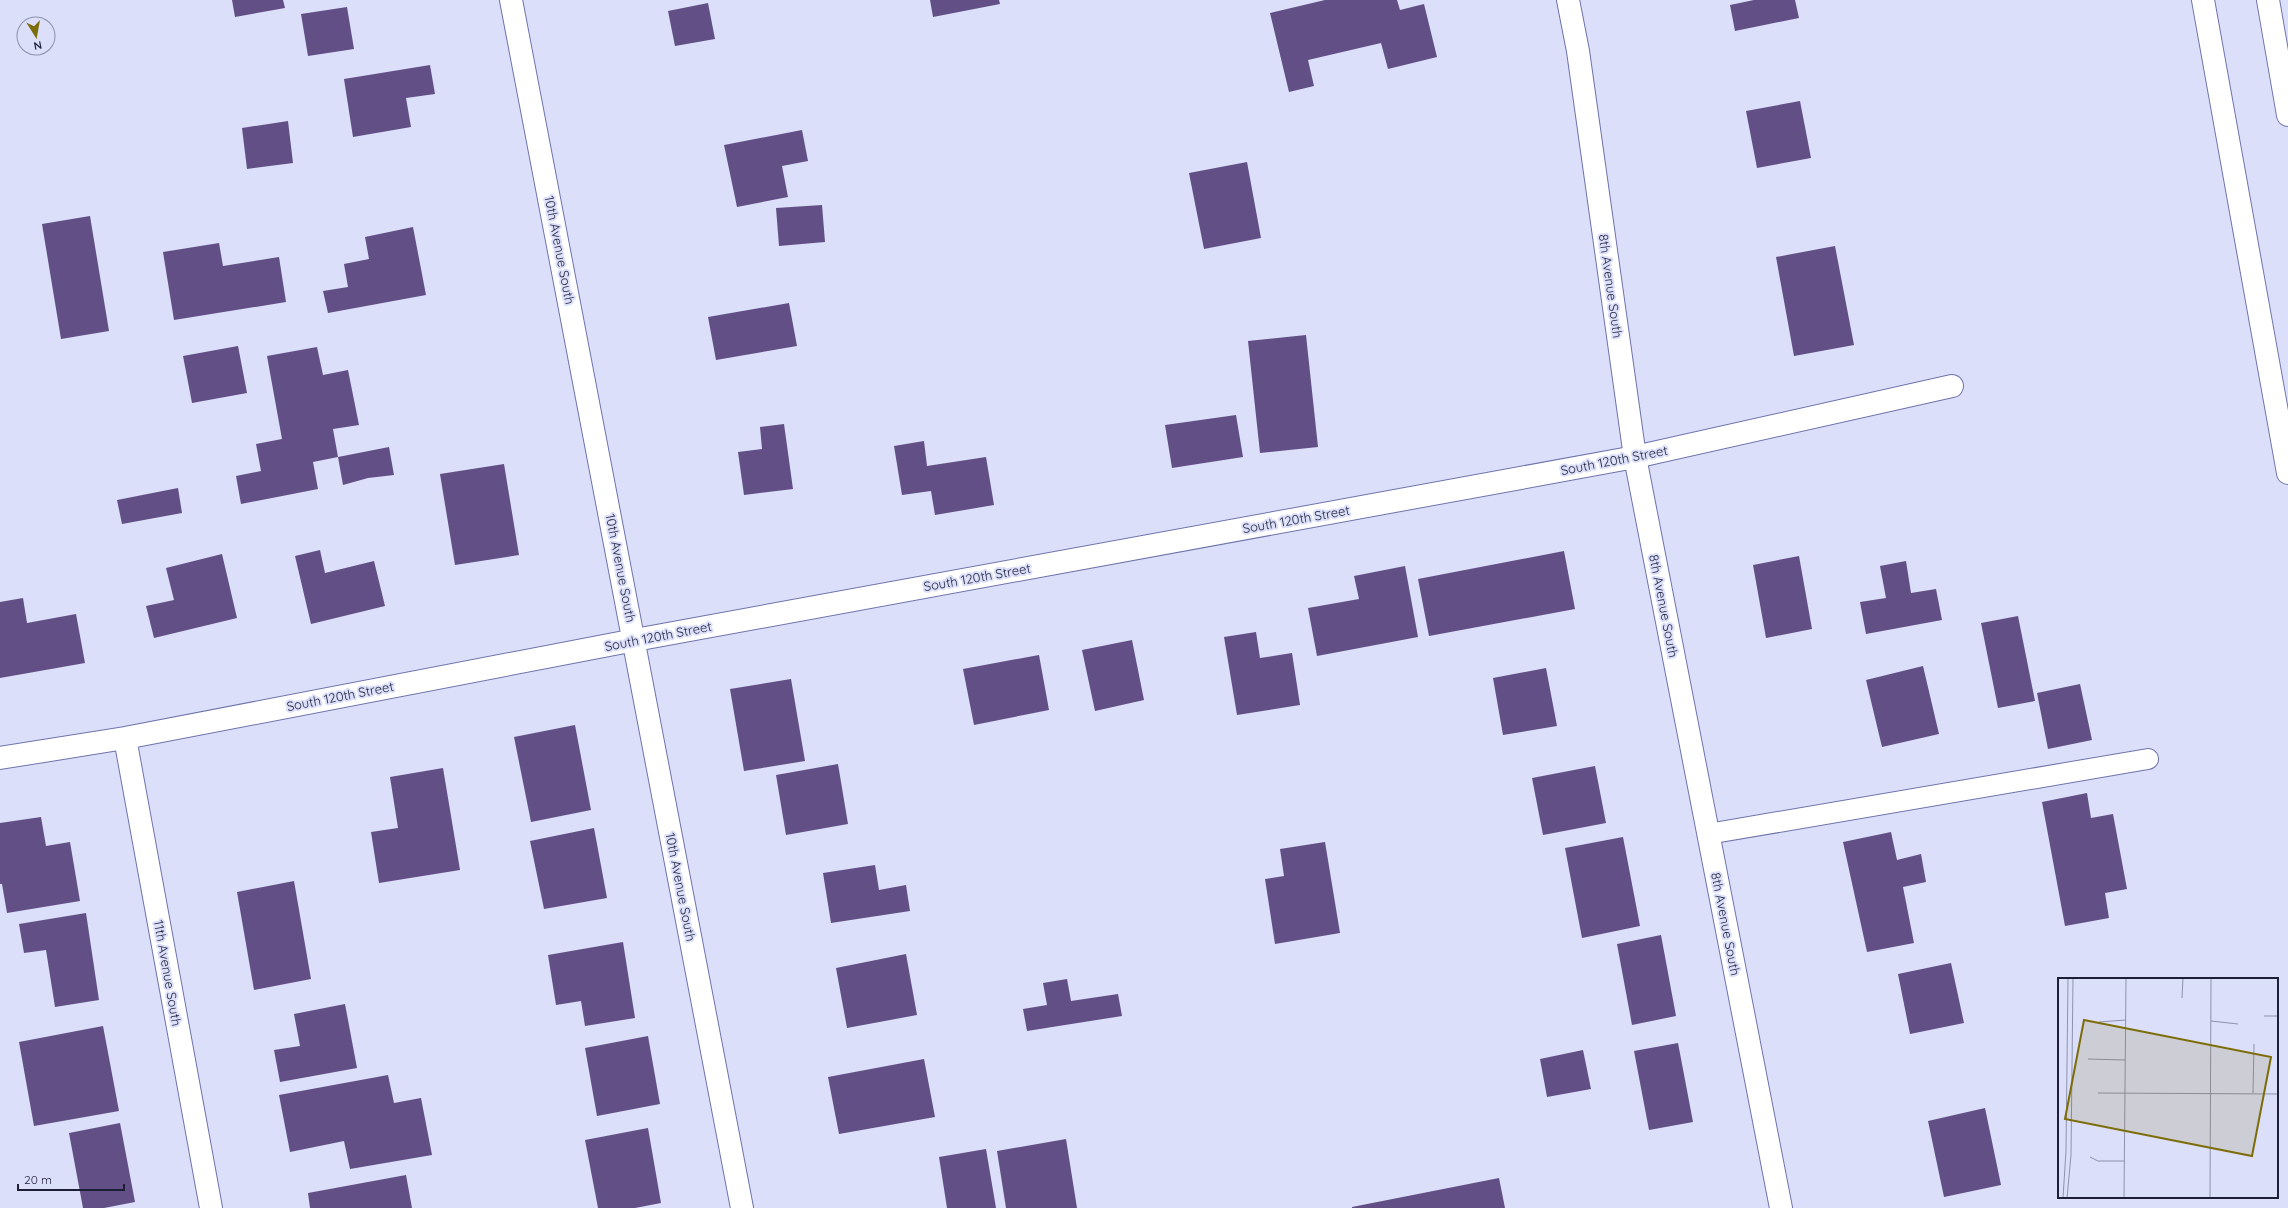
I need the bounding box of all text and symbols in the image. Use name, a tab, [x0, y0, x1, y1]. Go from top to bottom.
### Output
north arrow	[16, 16, 56, 56]
text: N	[33, 38, 43, 53]
street label: 10th Avenue South	[542, 194, 578, 306]
street label: 8th Avenue South	[1596, 233, 1626, 339]
street label: South 120th Street	[1559, 442, 1669, 478]
street label: South 120th Street	[1241, 502, 1351, 536]
street label: 10th Avenue South	[603, 512, 639, 624]
street label: 8th Avenue South	[1646, 553, 1682, 659]
street label: South 120th Street	[922, 560, 1032, 594]
street label: South 120th Street	[603, 618, 713, 654]
street label: South 120th Street	[285, 678, 395, 714]
street label: 10th Avenue South	[663, 831, 699, 943]
street label: 8th Avenue South	[1708, 871, 1744, 977]
street label: 11th Avenue South	[151, 919, 185, 1027]
inset map	[2058, 978, 2278, 1198]
scale bar	[18, 1166, 124, 1192]
text: 20 m	[24, 1172, 52, 1187]

